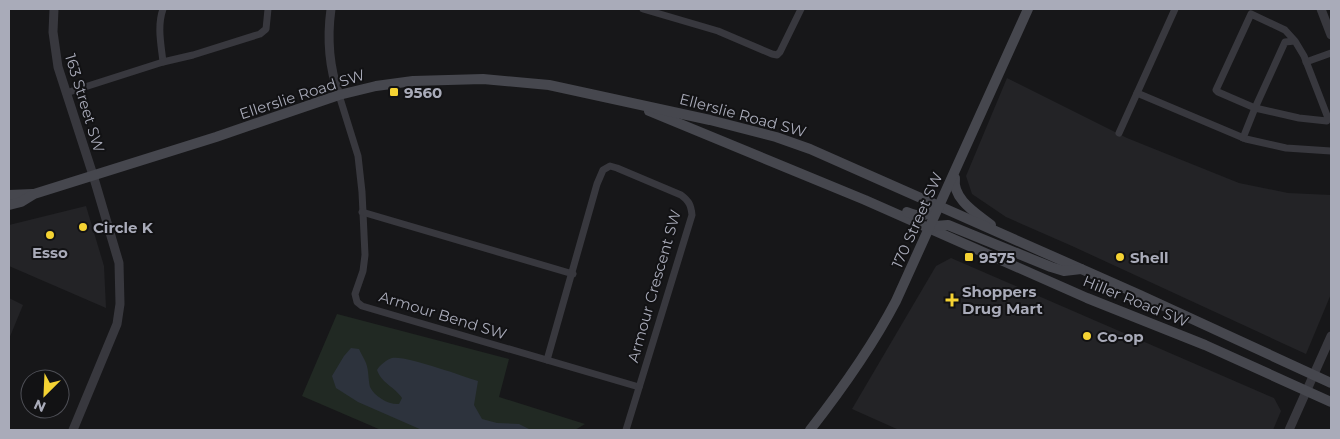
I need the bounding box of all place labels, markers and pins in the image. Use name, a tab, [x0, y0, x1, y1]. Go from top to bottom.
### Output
place label: 9560	[404, 83, 442, 102]
marker: 9560	[388, 86, 400, 98]
place label: Circle K	[93, 218, 154, 237]
marker: Circle K	[77, 221, 89, 233]
marker: Esso	[44, 229, 56, 241]
place label: Esso	[32, 243, 68, 262]
place label: 9575	[979, 248, 1015, 267]
place label: Shell	[1130, 248, 1169, 267]
marker: 9575	[963, 251, 975, 263]
marker: Shell	[1114, 251, 1126, 263]
place label: Shoppers Drug Mart	[962, 282, 1043, 318]
marker: Shoppers Drug Mart	[946, 294, 958, 306]
place label: Co-op	[1097, 327, 1144, 346]
marker: Co-op	[1081, 330, 1093, 342]

